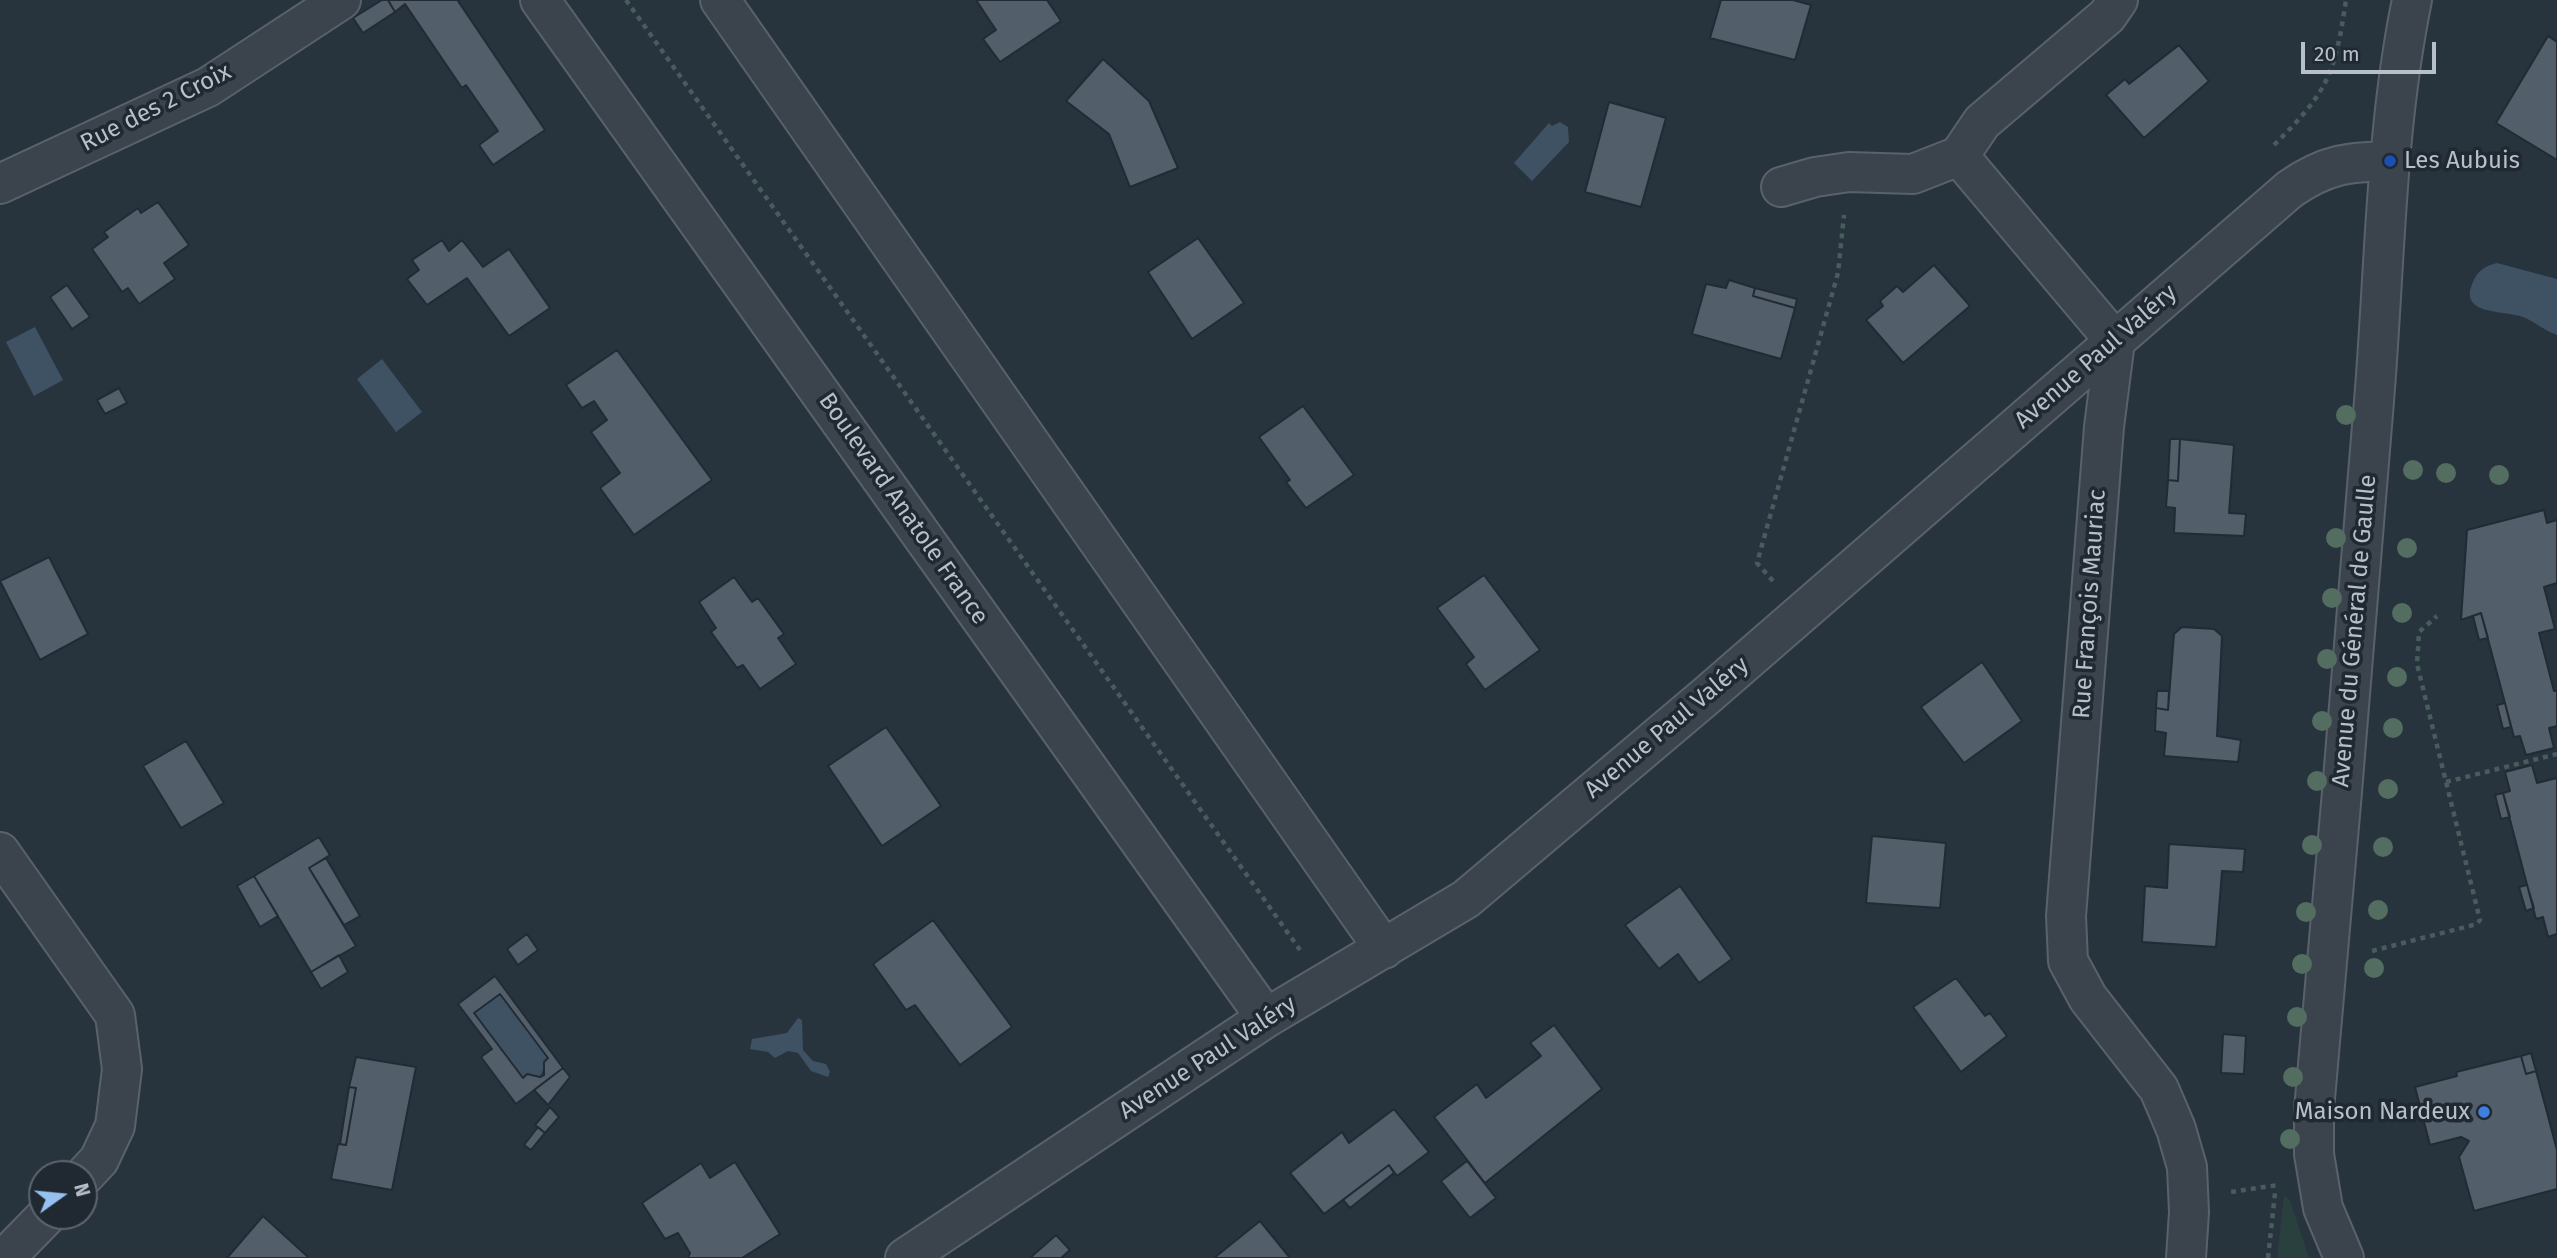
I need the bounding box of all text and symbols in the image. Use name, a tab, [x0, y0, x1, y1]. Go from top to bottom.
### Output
scale bar	[2305, 28, 2440, 72]
text: 20 m	[2314, 41, 2360, 67]
street label: Rue des 2 Croix	[76, 58, 236, 158]
place label: Les Aubuis	[2404, 147, 2520, 175]
marker: Les Aubuis	[2382, 153, 2398, 169]
street label: Avenue Paul Valéry	[2009, 279, 2183, 435]
street label: Boulevard Anatole France	[812, 388, 994, 630]
street label: Avenue du Général de Gaulle	[2327, 474, 2383, 788]
street label: Rue François Mauriac	[2068, 488, 2112, 720]
street label: Avenue Paul Valéry	[1579, 651, 1755, 805]
street label: Avenue Paul Valéry	[1114, 990, 1302, 1126]
place label: Maison Nardeux	[2295, 1098, 2470, 1126]
marker: Maison Nardeux	[2476, 1104, 2492, 1120]
north arrow	[28, 1160, 98, 1230]
text: N	[69, 1181, 95, 1199]

